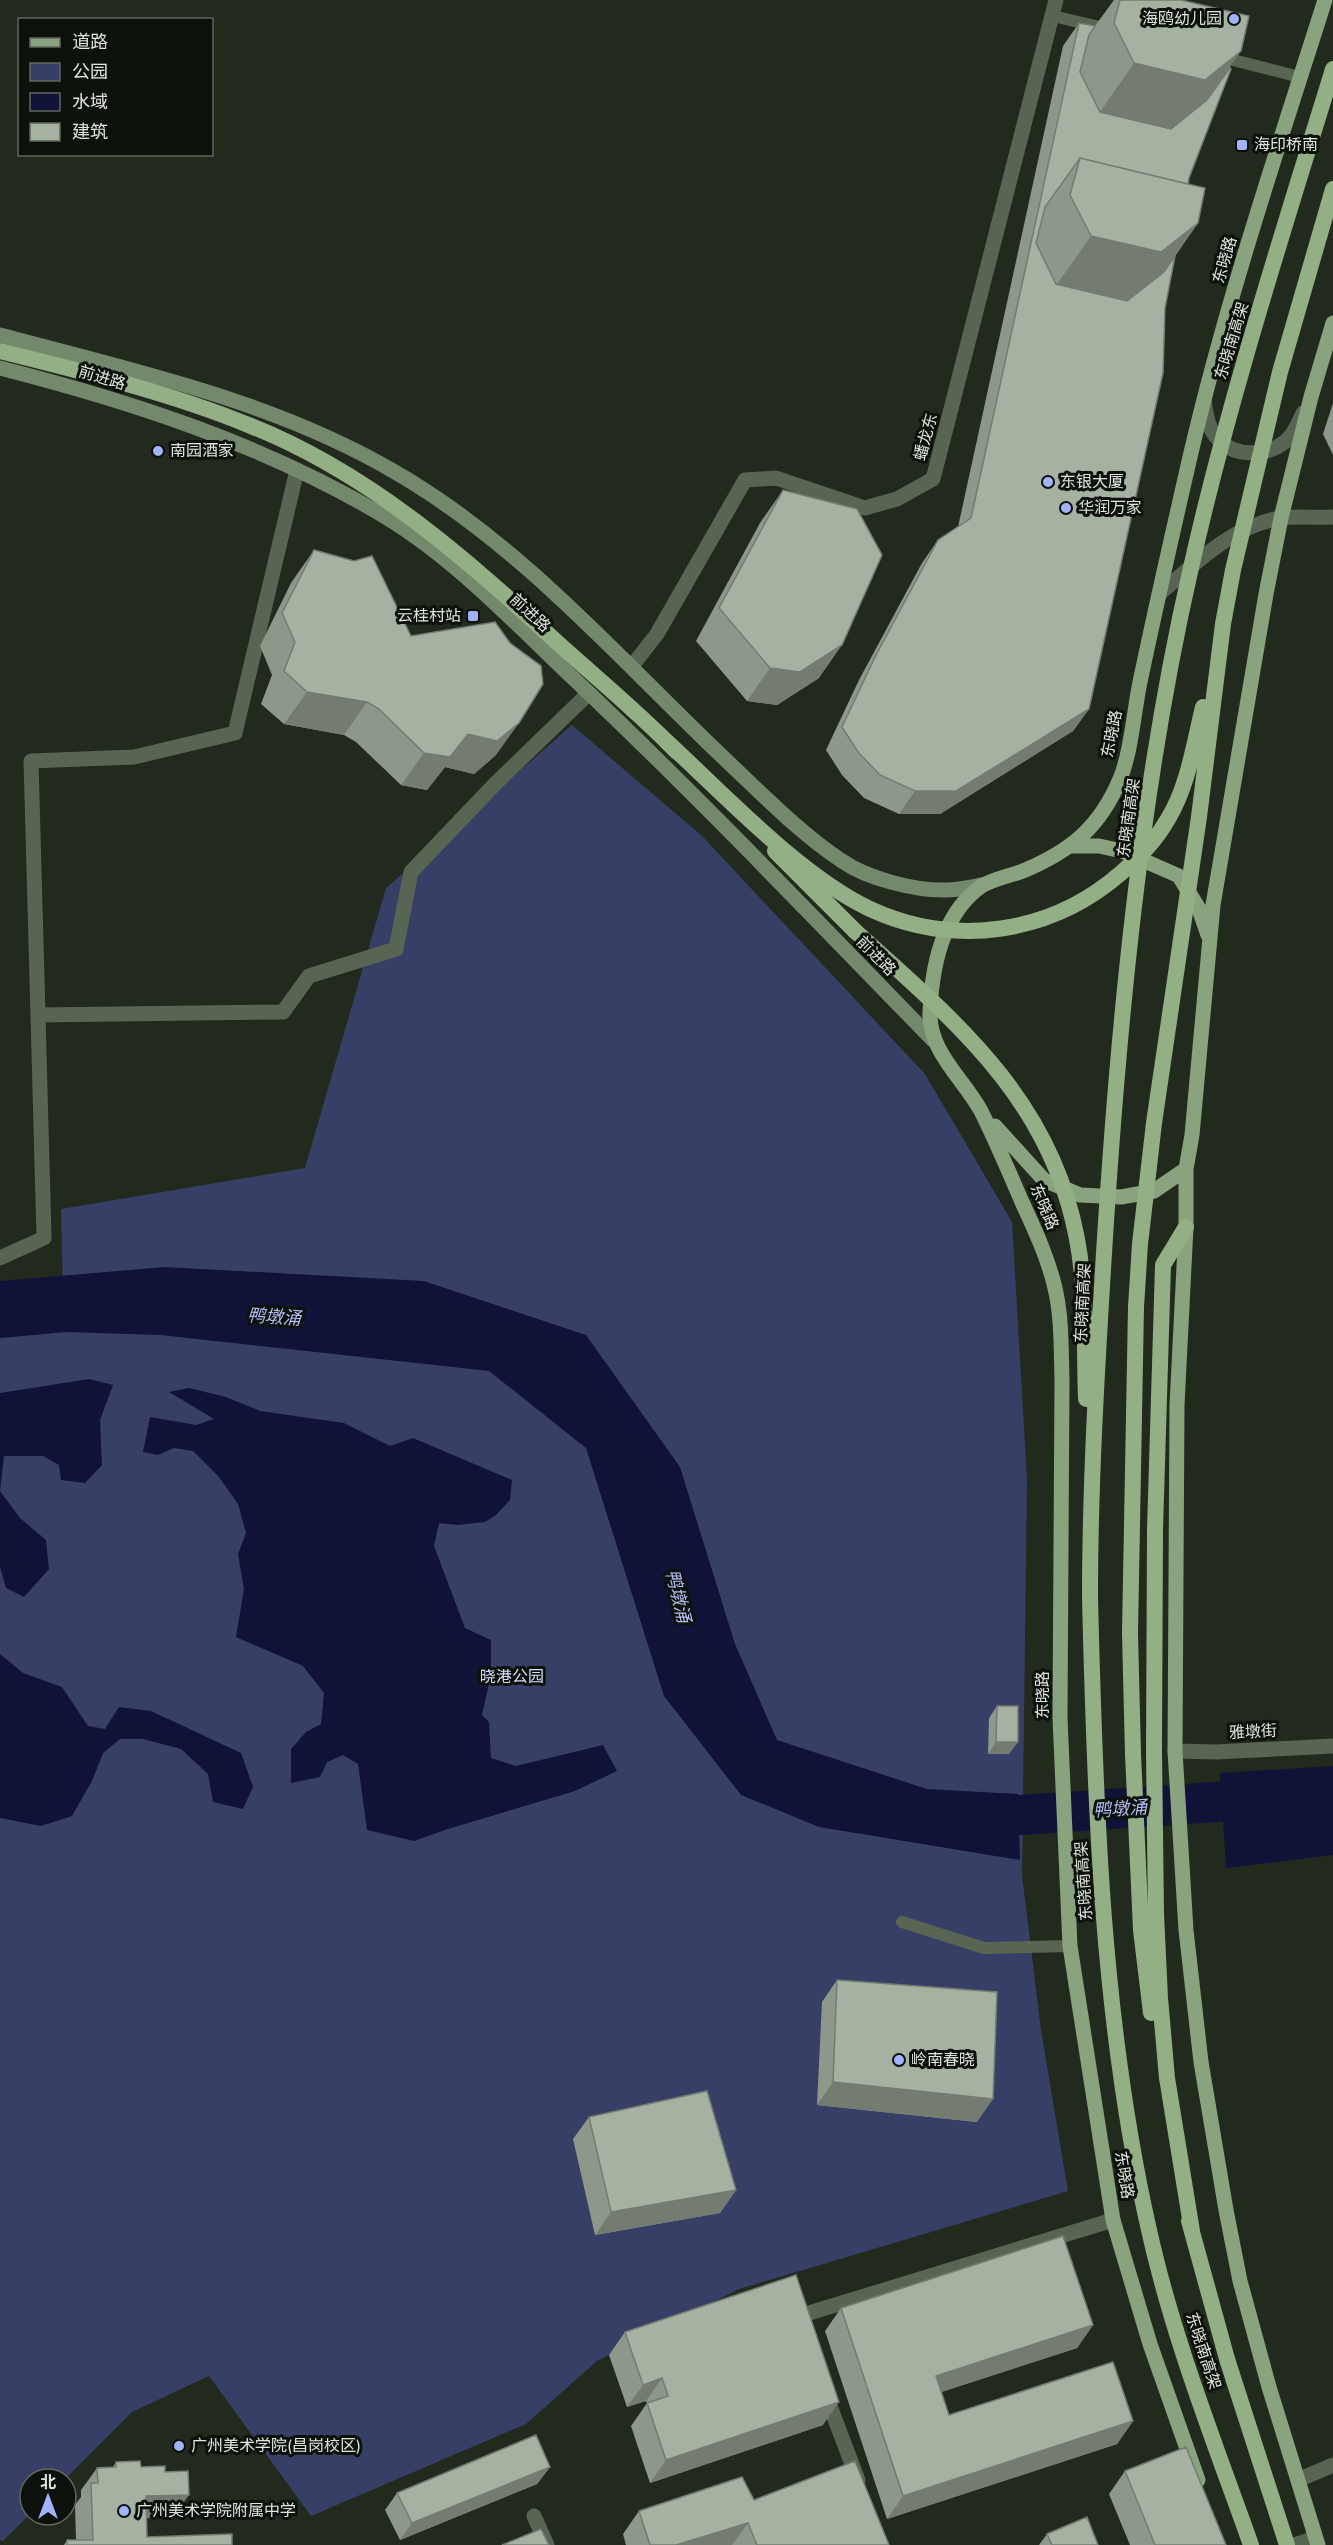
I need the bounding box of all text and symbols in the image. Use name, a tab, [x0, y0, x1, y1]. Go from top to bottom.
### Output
place label: 海鸥幼儿园	[1142, 8, 1222, 30]
marker: 海鸥幼儿园	[1227, 12, 1241, 26]
legend	[18, 18, 213, 156]
text: 道路	[72, 30, 108, 54]
text: 公园	[72, 60, 108, 84]
text: 水域	[72, 90, 108, 114]
text: 建筑	[72, 120, 108, 144]
place label: 海印桥南	[1254, 134, 1318, 156]
marker: 海印桥南	[1235, 138, 1249, 152]
street label: 东晓路	[1208, 234, 1242, 286]
street label: 东晓南高架	[1210, 300, 1254, 382]
street label: 前进路	[76, 360, 128, 396]
street label: 蟠龙东	[909, 411, 943, 463]
place label: 南园酒家	[170, 440, 234, 462]
marker: 南园酒家	[151, 444, 165, 458]
place label: 东银大厦	[1060, 471, 1124, 493]
marker: 东银大厦	[1041, 475, 1055, 489]
place label: 华润万家	[1078, 497, 1142, 519]
marker: 华润万家	[1059, 501, 1073, 515]
street label: 前进路	[505, 589, 555, 637]
place label: 云桂村站	[397, 605, 461, 627]
marker: 云桂村站	[466, 609, 480, 623]
street label: 东晓路	[1097, 708, 1127, 760]
street label: 东晓南高架	[1113, 777, 1145, 859]
street label: 前进路	[851, 931, 901, 981]
street label: 东晓路	[1024, 1181, 1064, 1233]
street label: 东晓南高架	[1070, 1262, 1096, 1344]
water label: 鸭墩涌	[246, 1303, 304, 1331]
water label: 鸭墩涌	[660, 1567, 697, 1627]
park label: 晓港公园	[480, 1666, 544, 1688]
street label: 东晓路	[1032, 1671, 1054, 1719]
street label: 雅墩街	[1228, 1720, 1278, 1744]
water label: 鸭墩涌	[1092, 1795, 1150, 1823]
street label: 东晓南高架	[1070, 1840, 1098, 1922]
place label: 岭南春晓	[911, 2049, 975, 2071]
marker: 岭南春晓	[892, 2053, 906, 2067]
street label: 东晓路	[1109, 2150, 1139, 2200]
street label: 东晓南高架	[1180, 2310, 1226, 2392]
place label: 广州美术学院(昌岗校区)	[191, 2435, 361, 2457]
marker: 广州美术学院(昌岗校区)	[172, 2439, 186, 2453]
north arrow	[18, 2467, 78, 2527]
text: 北	[40, 2472, 56, 2494]
place label: 广州美术学院附属中学	[136, 2500, 296, 2522]
marker: 广州美术学院附属中学	[117, 2504, 131, 2518]

